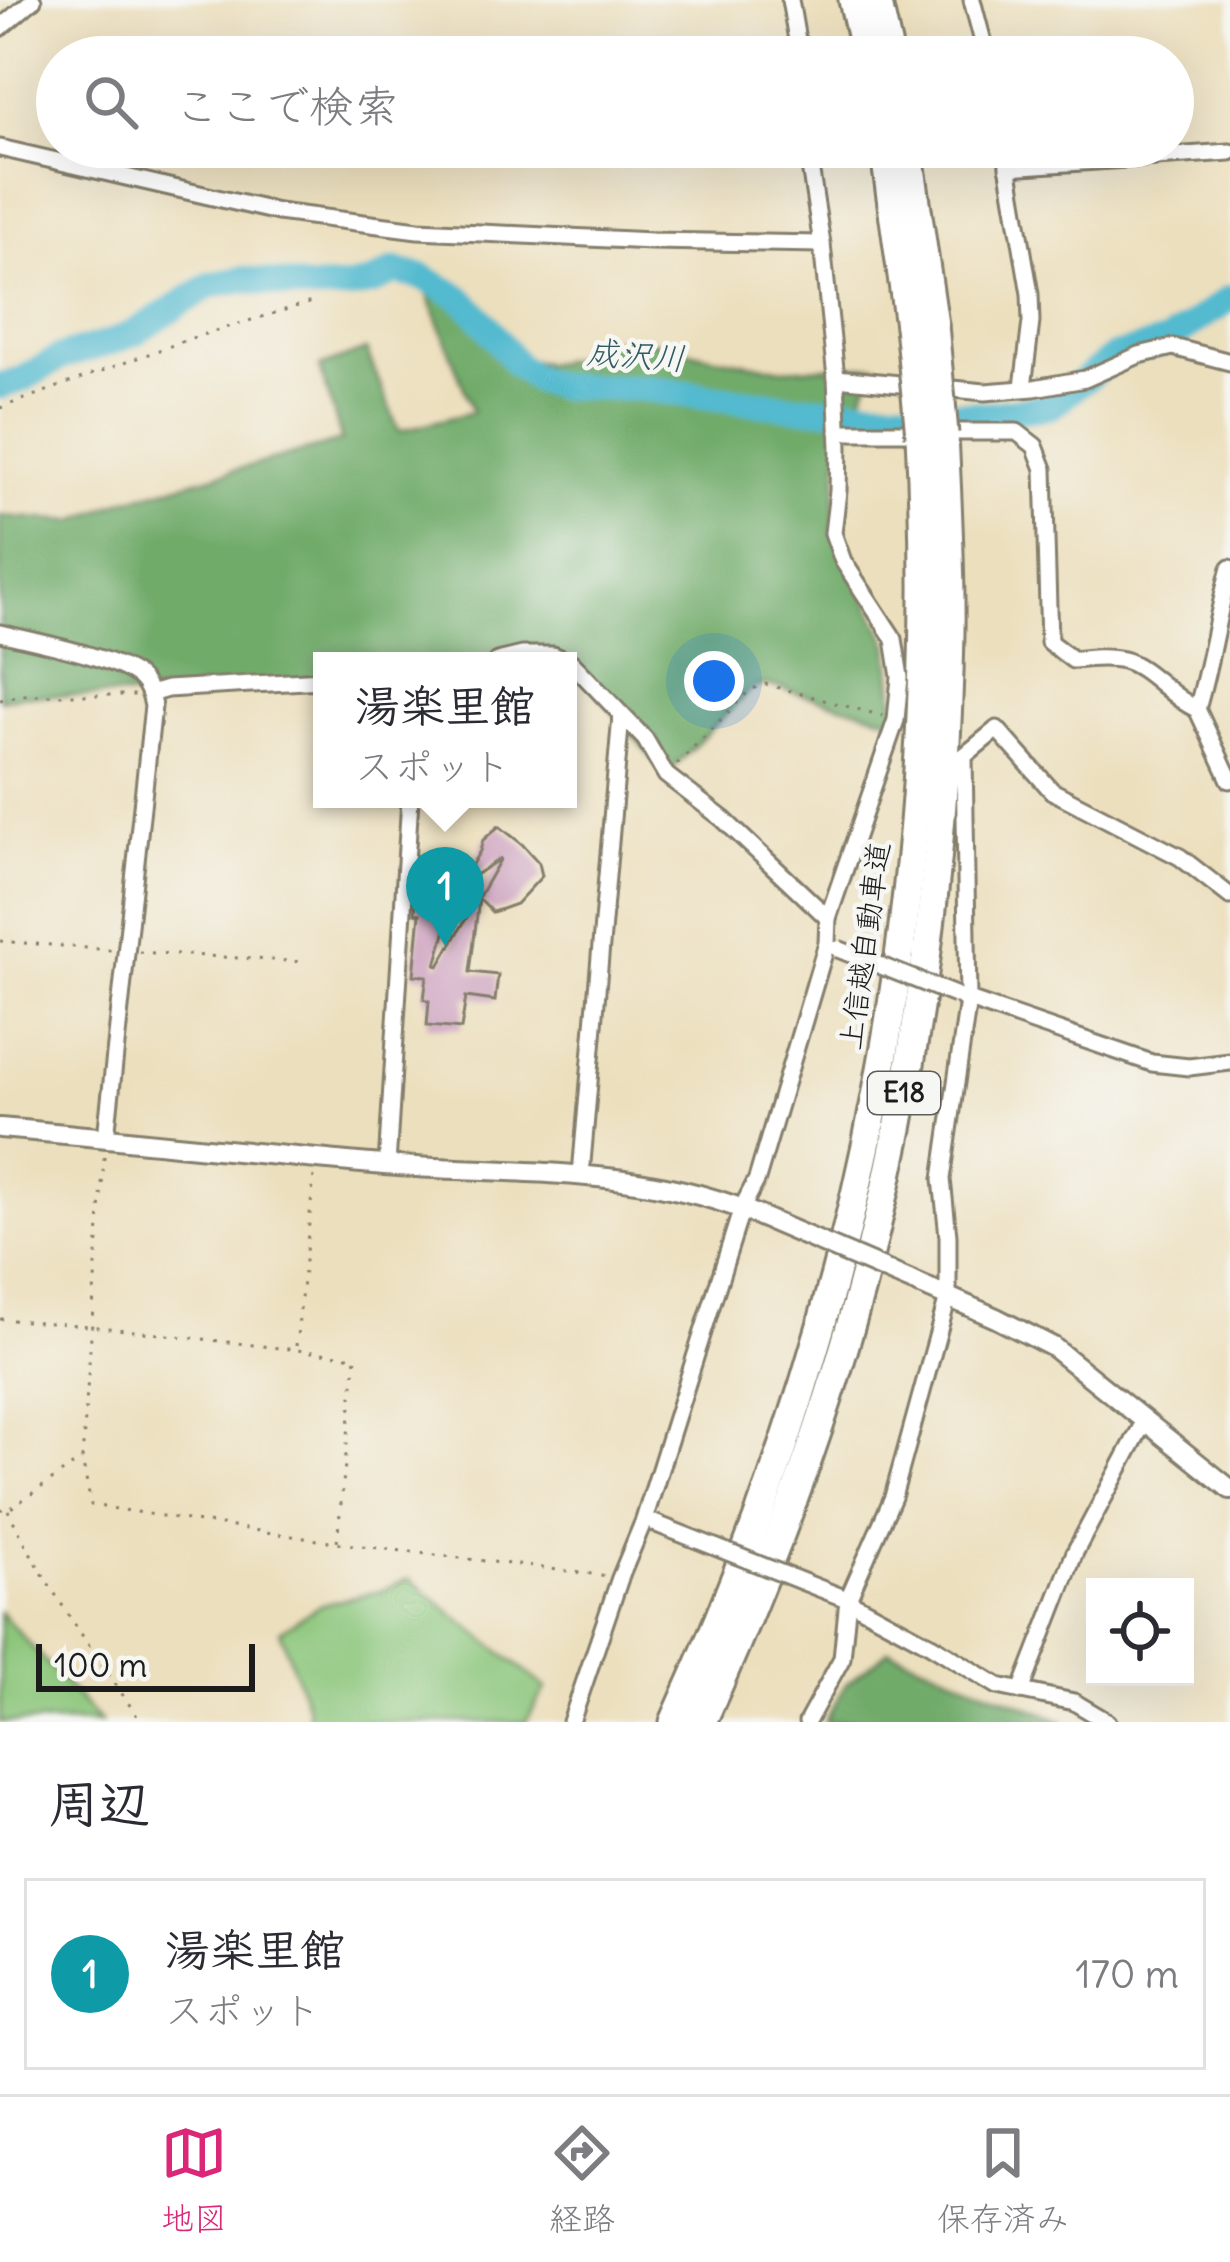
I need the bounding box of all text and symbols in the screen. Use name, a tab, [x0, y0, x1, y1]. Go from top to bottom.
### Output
search box	[36, 36, 1194, 168]
icon: search	[78, 69, 144, 135]
text: ここで検索	[174, 78, 399, 134]
water label: 成沢川	[585, 331, 687, 379]
your location	[684, 651, 744, 711]
popup	[313, 652, 577, 808]
text: 湯楽里館	[355, 678, 535, 734]
text: スポット	[355, 742, 511, 791]
street label: 上信越自動車道	[831, 839, 897, 1052]
pin: 1	[406, 847, 484, 946]
road number: E18	[868, 1072, 940, 1114]
map controls	[1086, 1578, 1194, 1686]
button: locate	[1086, 1578, 1194, 1686]
scale bar	[36, 1638, 255, 1691]
text: 100 m	[54, 1644, 147, 1686]
text: 周辺	[48, 1772, 150, 1836]
text: 湯楽里館	[165, 1922, 345, 1978]
text: 1	[82, 1950, 98, 1999]
text: 170 m	[1075, 1950, 1179, 1999]
text: スポット	[165, 1986, 321, 2035]
tab: 地図	[161, 2120, 227, 2240]
tab: 経路	[549, 2120, 615, 2240]
tab: 保存済み	[937, 2120, 1069, 2240]

